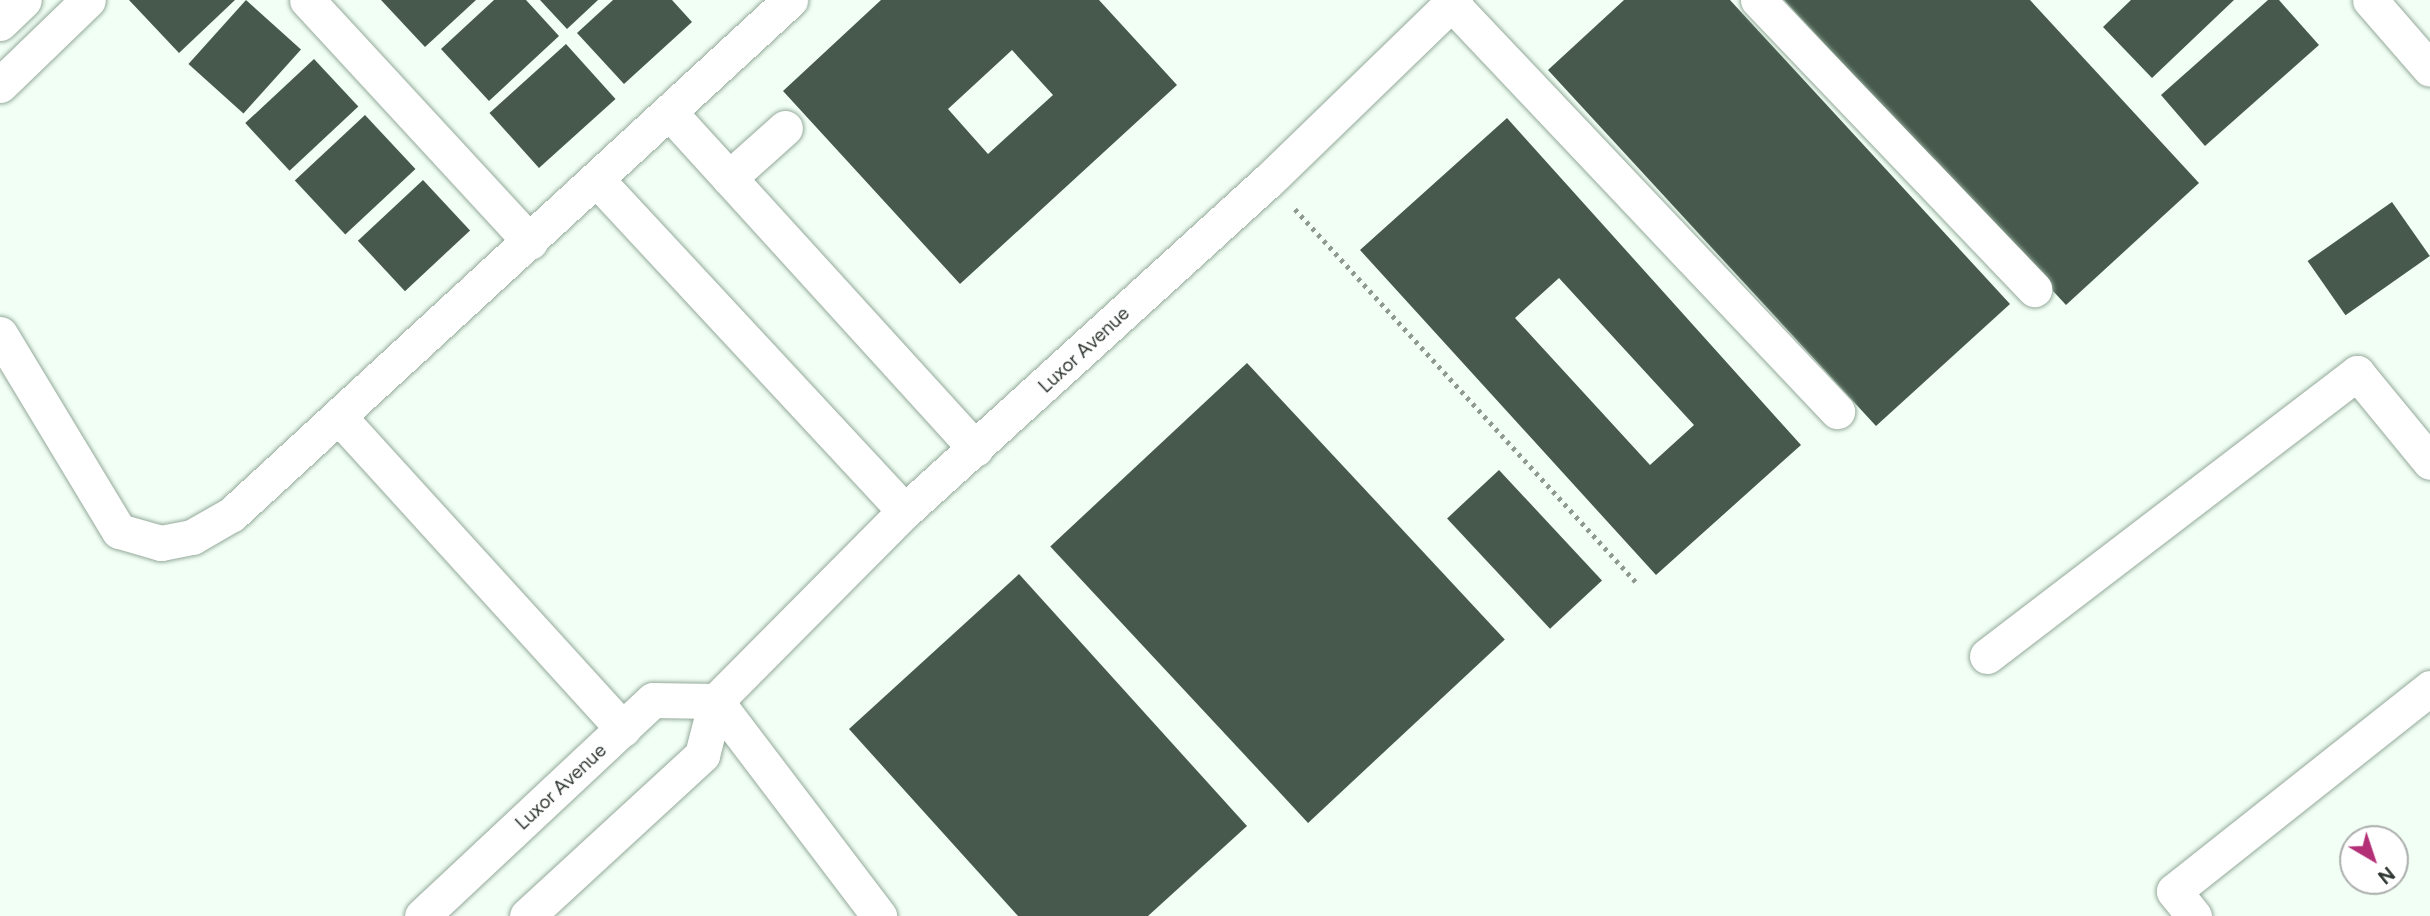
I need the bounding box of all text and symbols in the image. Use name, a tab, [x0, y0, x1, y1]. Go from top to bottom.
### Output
street label: Luxor Avenue	[1034, 302, 1134, 398]
street label: Luxor Avenue	[511, 739, 611, 835]
north arrow	[2339, 825, 2409, 895]
text: N	[2373, 862, 2399, 889]

